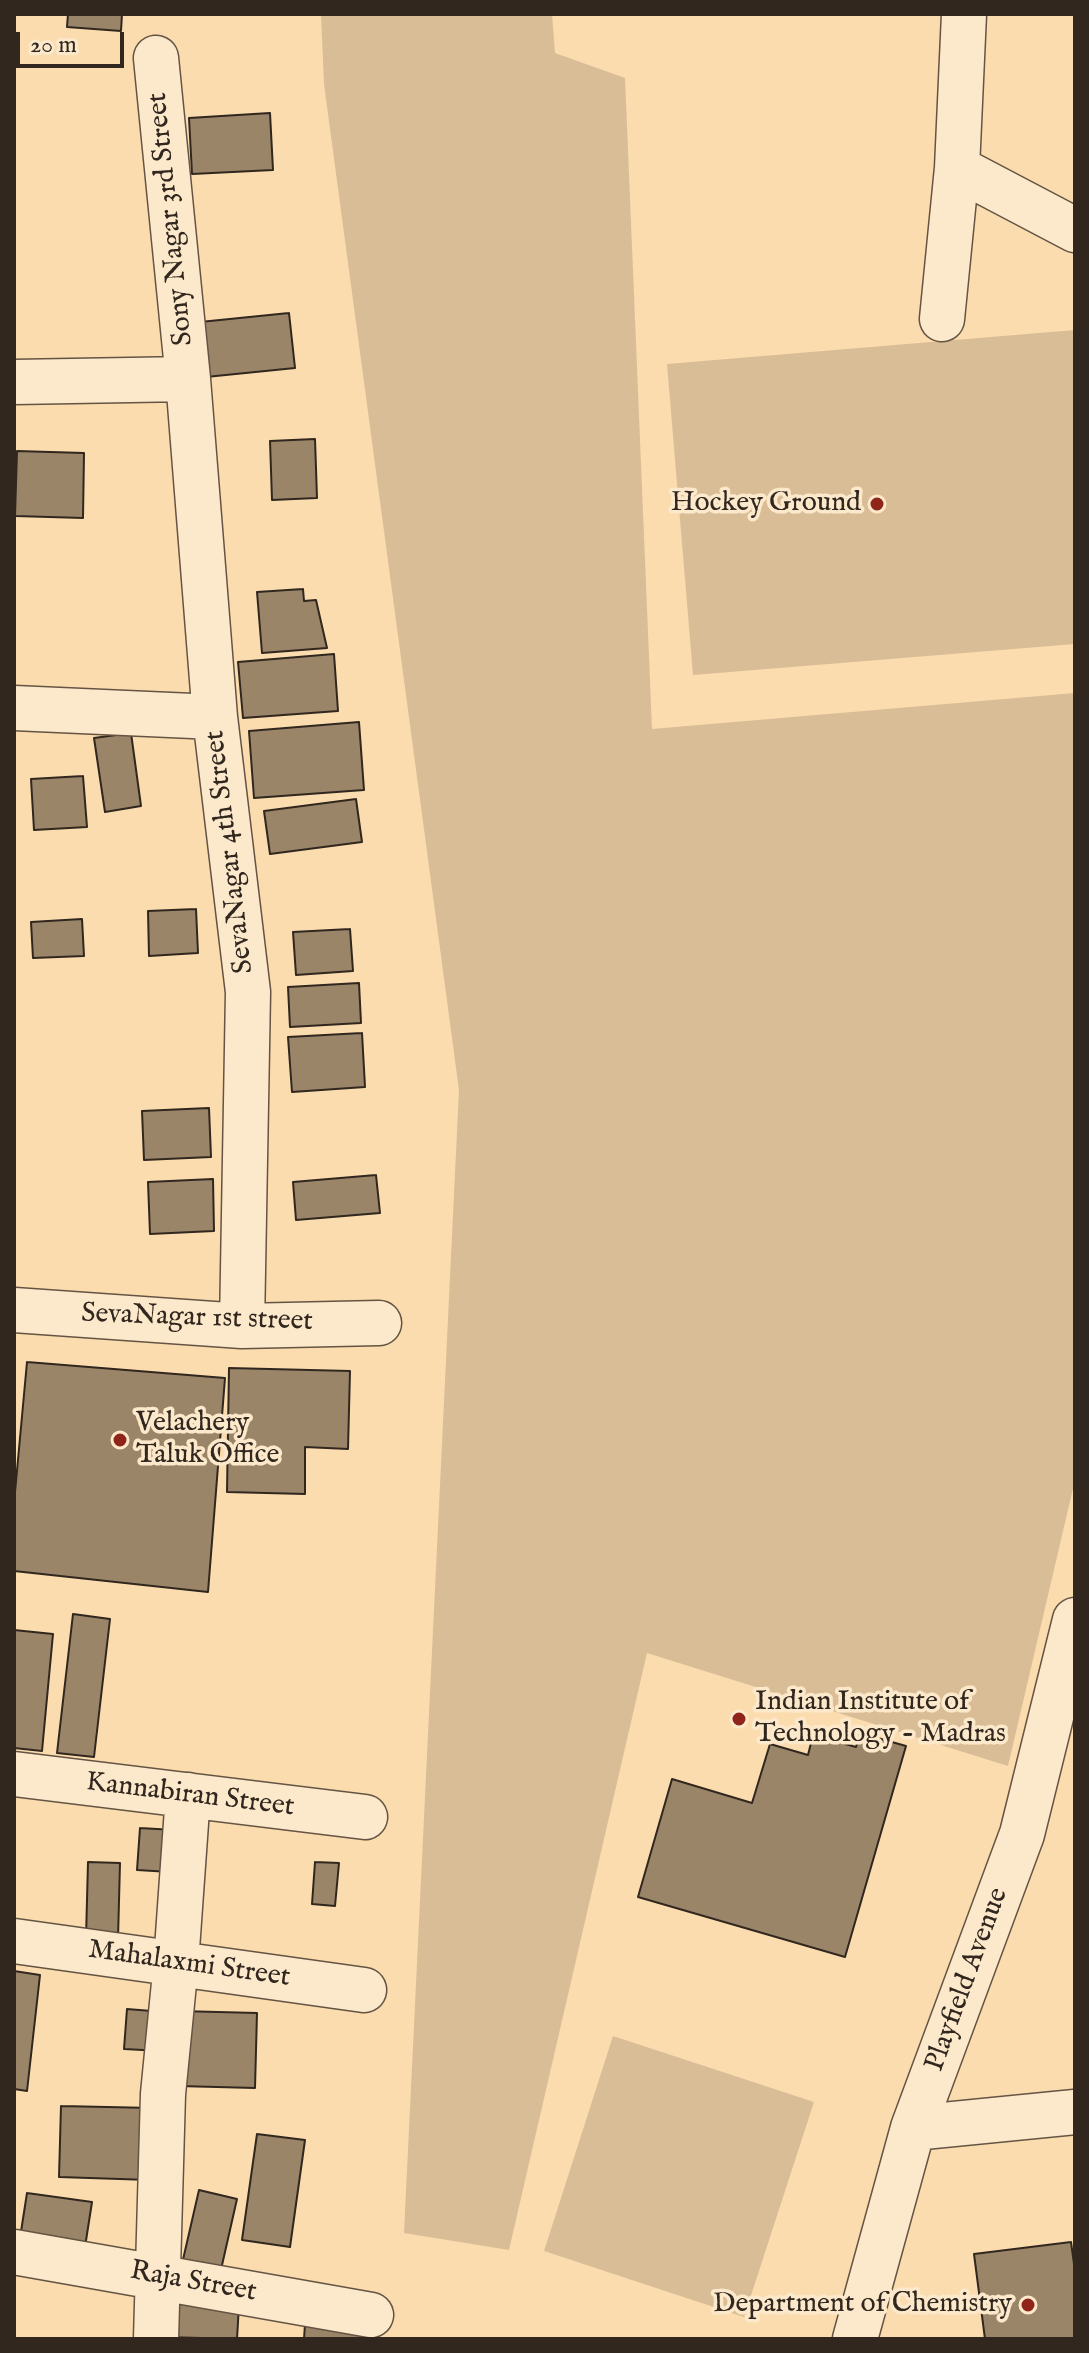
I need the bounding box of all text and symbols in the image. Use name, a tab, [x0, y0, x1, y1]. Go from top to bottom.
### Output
scale bar	[20, 16, 128, 66]
text: 20 m	[30, 30, 77, 61]
street label: Sony Nagar 3rd Street	[142, 91, 202, 347]
place label: Hockey Ground	[671, 487, 861, 521]
marker: Hockey Ground	[868, 495, 886, 513]
street label: SevaNagar 4th Street	[199, 728, 263, 976]
street label: SevaNagar 1st street	[81, 1298, 313, 1340]
place label: Velachery Taluk Office	[136, 1407, 279, 1473]
marker: Velachery Taluk Office	[111, 1431, 129, 1449]
place label: Indian Institute of Technology - Madras	[755, 1686, 1006, 1752]
marker: Indian Institute of Technology - Madras	[730, 1710, 748, 1728]
street label: Kannabiran Street	[84, 1767, 296, 1825]
street label: Playfield Avenue	[919, 1884, 1017, 2076]
street label: Mahalaxmi Street	[86, 1934, 292, 1996]
street label: Raja Street	[127, 2255, 259, 2311]
place label: Department of Chemistry	[713, 2288, 1012, 2322]
marker: Department of Chemistry	[1019, 2296, 1037, 2314]

